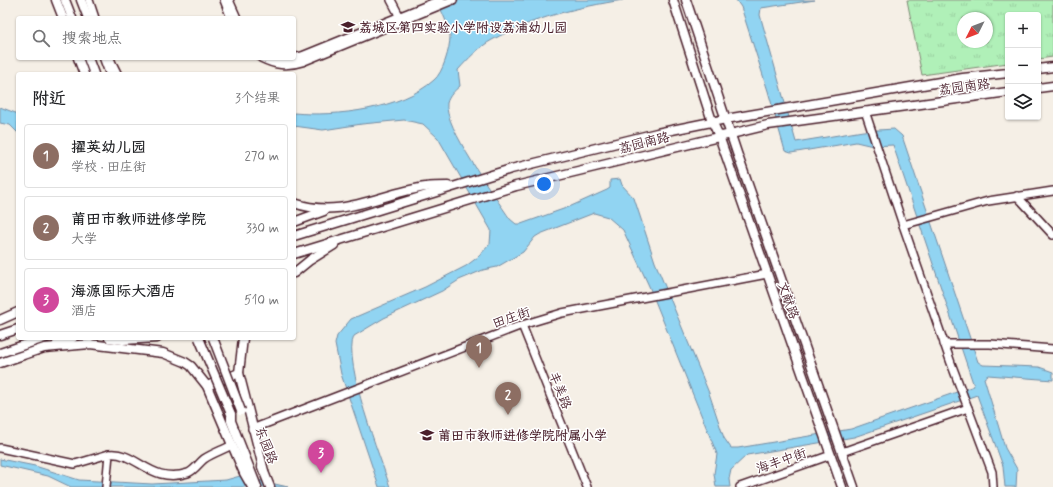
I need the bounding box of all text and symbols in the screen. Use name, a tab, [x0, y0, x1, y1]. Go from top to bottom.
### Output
north arrow	[957, 12, 993, 48]
map controls	[1005, 12, 1041, 120]
button: +	[1005, 12, 1041, 48]
search box	[16, 16, 296, 60]
school or university icon: 荔城区第四实验小学附设荔浦幼儿园	[340, 19, 356, 35]
place label: 荔城区第四实验小学附设荔浦幼儿园	[359, 20, 567, 37]
icon: search	[30, 27, 52, 49]
text: 搜索地点	[62, 29, 122, 49]
button: −	[1005, 48, 1041, 84]
street label: 荔园南路	[937, 75, 991, 100]
button: layers	[1005, 84, 1041, 120]
text: 附近	[32, 88, 66, 110]
text: 3个结果	[235, 90, 280, 107]
street label: 荔园南路	[617, 129, 672, 158]
text: 擢英幼儿园	[71, 138, 146, 158]
text: 1	[43, 148, 49, 165]
text: 270 m	[244, 148, 279, 165]
text: 学校 · 田庄街	[71, 159, 146, 176]
your location	[534, 174, 554, 194]
text: 莆田市教师进修学院	[71, 210, 206, 230]
text: 2	[43, 220, 49, 237]
text: 330 m	[246, 220, 279, 237]
text: 大学	[71, 231, 97, 248]
street label: 文献路	[773, 279, 802, 322]
text: 海源国际大酒店	[71, 282, 176, 302]
text: 3	[43, 292, 49, 309]
text: 510 m	[244, 292, 279, 309]
text: 酒店	[71, 303, 97, 320]
street label: 田庄街	[490, 304, 533, 333]
pin: 1	[466, 335, 492, 368]
street label: 丰美路	[544, 369, 575, 412]
pin: 2	[495, 382, 521, 415]
street label: 东园路	[251, 424, 281, 467]
school or university icon: 莆田市教师进修学院附属小学	[419, 427, 435, 443]
place label: 莆田市教师进修学院附属小学	[438, 428, 607, 445]
pin: 3	[308, 440, 334, 473]
street label: 海丰中街	[754, 445, 809, 478]

